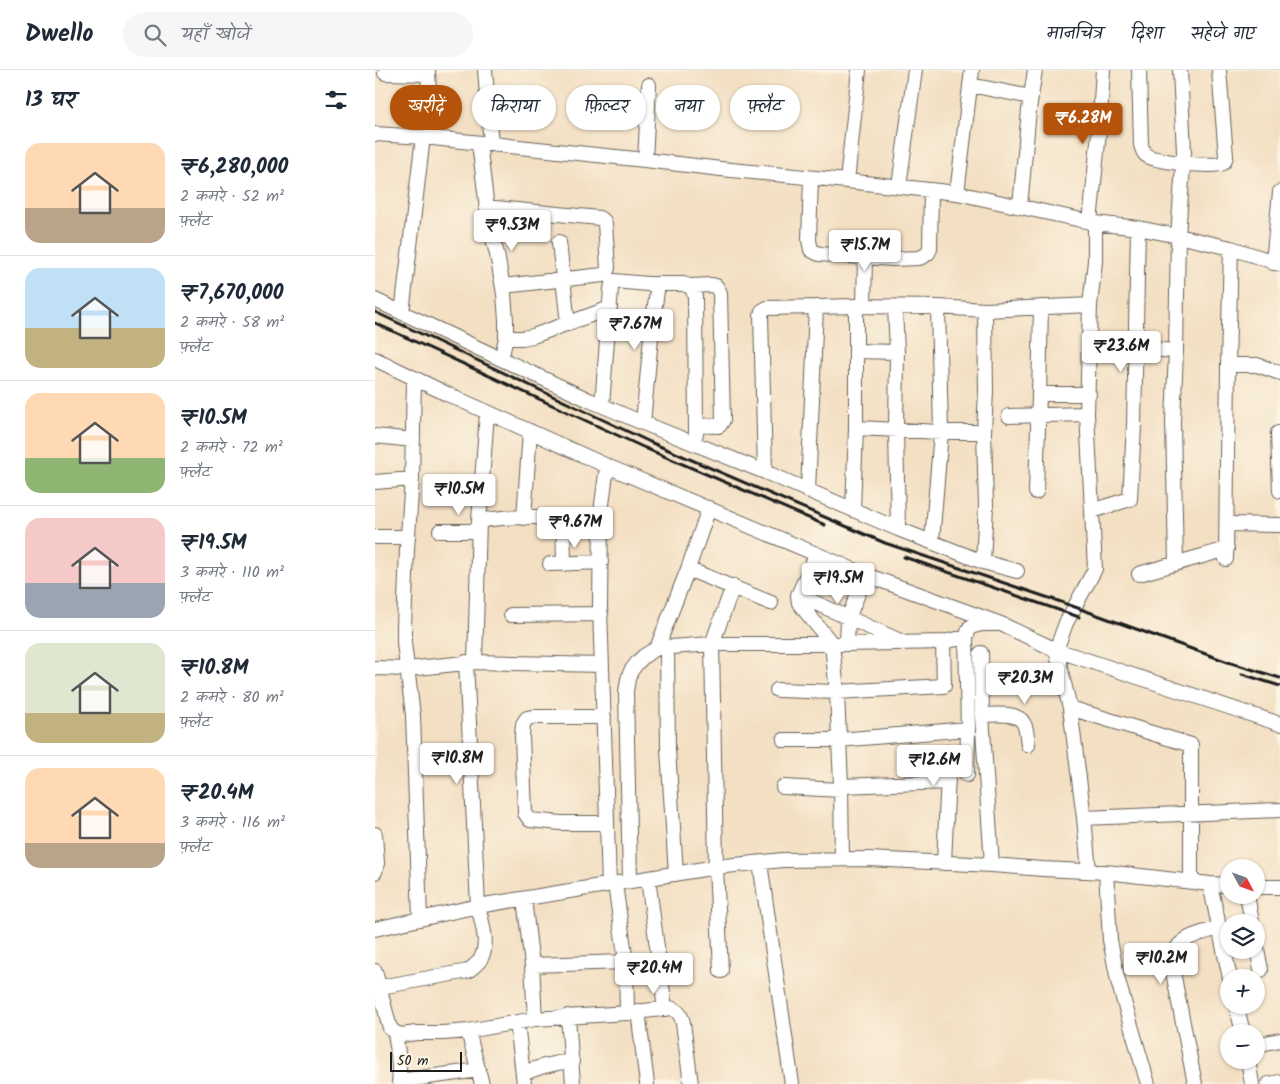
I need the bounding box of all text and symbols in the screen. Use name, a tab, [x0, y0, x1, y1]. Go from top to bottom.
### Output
search box	[123, 12, 473, 57]
text: Dwello	[25, 15, 93, 54]
text: यहाँ खोजें	[181, 20, 250, 50]
text: मानचित्र	[1047, 20, 1103, 49]
text: दिशा	[1131, 20, 1163, 49]
text: सहेजे गए	[1191, 20, 1255, 49]
icon: search	[141, 21, 169, 49]
text: 13 घर	[25, 84, 75, 117]
chip: खरीदें	[390, 85, 462, 130]
chip: किराया	[472, 85, 556, 130]
chip: फ़िल्टर	[566, 85, 646, 130]
chip: नया	[656, 85, 720, 130]
chip: फ़्लैट	[730, 85, 800, 130]
icon: filters	[322, 86, 350, 114]
pin: ₹6.28M	[1042, 102, 1124, 145]
text: ₹6.28M	[1054, 106, 1112, 131]
text: ₹6,280,000	[180, 151, 288, 184]
icon: home	[65, 163, 125, 223]
text: 2 कमरे · 52 m²	[180, 184, 284, 209]
text: फ़्लैट	[180, 209, 211, 234]
pin: ₹9.53M	[471, 210, 553, 252]
text: ₹9.53M	[485, 213, 539, 238]
pin: ₹15.7M	[824, 230, 906, 272]
text: ₹15.7M	[840, 233, 890, 258]
text: ₹7,670,000	[180, 277, 284, 310]
icon: home	[65, 288, 125, 348]
pin: ₹7.67M	[594, 308, 676, 351]
text: 2 कमरे · 58 m²	[180, 310, 284, 335]
text: ₹7.67M	[608, 312, 662, 337]
pin: ₹23.6M	[1080, 330, 1162, 373]
text: ₹23.6M	[1093, 334, 1149, 359]
text: फ़्लैट	[180, 335, 211, 360]
text: ₹10.5M	[180, 402, 247, 435]
icon: home	[65, 413, 125, 473]
text: 2 कमरे · 72 m²	[180, 435, 283, 460]
text: फ़्लैट	[180, 460, 211, 485]
pin: ₹10.5M	[418, 474, 500, 516]
text: ₹10.5M	[434, 477, 484, 502]
pin: ₹9.67M	[534, 506, 616, 549]
text: ₹9.67M	[548, 510, 602, 535]
text: ₹19.5M	[180, 527, 247, 560]
icon: home	[65, 538, 125, 598]
text: 3 कमरे · 110 m²	[180, 560, 284, 585]
pin: ₹19.5M	[797, 562, 879, 605]
text: ₹19.5M	[813, 566, 863, 591]
text: फ़्लैट	[180, 585, 211, 610]
text: ₹10.8M	[180, 652, 249, 685]
pin: ₹20.3M	[984, 662, 1066, 705]
icon: home	[65, 663, 125, 723]
text: ₹20.3M	[997, 666, 1053, 691]
text: 2 कमरे · 80 m²	[180, 685, 284, 710]
text: फ़्लैट	[180, 710, 211, 735]
pin: ₹10.8M	[416, 742, 498, 785]
pin: ₹12.6M	[893, 744, 975, 787]
text: ₹10.8M	[431, 746, 483, 771]
text: ₹12.6M	[908, 748, 960, 773]
text: ₹20.4M	[180, 777, 254, 810]
icon: home	[65, 788, 125, 848]
text: 3 कमरे · 116 m²	[180, 810, 285, 835]
text: फ़्लैट	[180, 835, 211, 860]
north arrow	[1220, 859, 1265, 904]
map controls	[1220, 859, 1265, 1069]
button: layers	[1220, 914, 1265, 959]
pin: ₹10.2M	[1120, 942, 1202, 985]
text: ₹10.2M	[1135, 946, 1187, 971]
pin: ₹20.4M	[613, 952, 695, 995]
text: ₹20.4M	[626, 956, 682, 981]
button: +	[1220, 969, 1265, 1014]
button: −	[1220, 1024, 1265, 1069]
scale bar	[390, 1049, 463, 1072]
text: 50 m	[397, 1050, 428, 1072]

